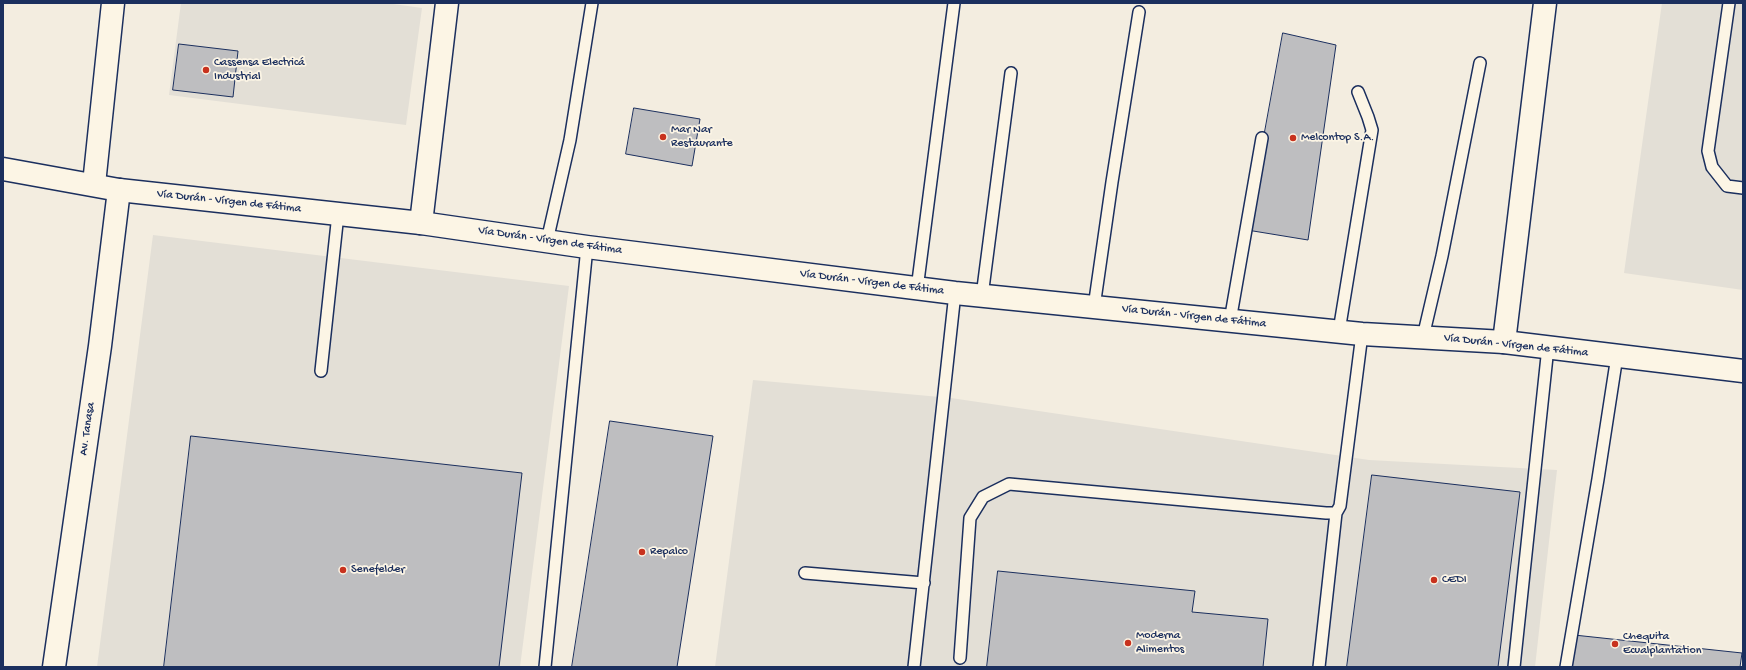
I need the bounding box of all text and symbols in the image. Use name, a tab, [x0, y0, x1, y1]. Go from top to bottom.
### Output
place label: Cassensa Electricá Industrial	[214, 56, 305, 84]
marker: Cassensa Electricá Industrial	[201, 65, 211, 75]
place label: Mar Nar Restaurante	[671, 123, 733, 151]
place label: Melcontop S.A.	[1301, 131, 1374, 145]
marker: Mar Nar Restaurante	[658, 132, 668, 142]
marker: Melcontop S.A.	[1288, 133, 1298, 143]
street label: Vía Durán - Vírgen de Fátima	[156, 187, 302, 217]
street label: Vía Durán - Vírgen de Fátima	[477, 224, 623, 258]
street label: Vía Durán - Vírgen de Fátima	[799, 267, 945, 299]
street label: Vía Durán - Vírgen de Fátima	[1121, 302, 1267, 332]
street label: Vía Durán - Vírgen de Fátima	[1443, 331, 1589, 361]
street label: Av. Tanasa	[77, 401, 99, 457]
place label: Repalco	[650, 545, 688, 559]
marker: Repalco	[637, 547, 647, 557]
place label: Senefelder	[351, 563, 405, 577]
marker: Senefelder	[338, 565, 348, 575]
place label: CEDI	[1442, 573, 1467, 587]
marker: CEDI	[1429, 575, 1439, 585]
place label: Moderna Alimentos	[1136, 629, 1184, 657]
place label: Chequita Ecualplantation	[1623, 630, 1701, 658]
marker: Moderna Alimentos	[1123, 638, 1133, 648]
marker: Chequita Ecualplantation	[1610, 639, 1620, 649]

